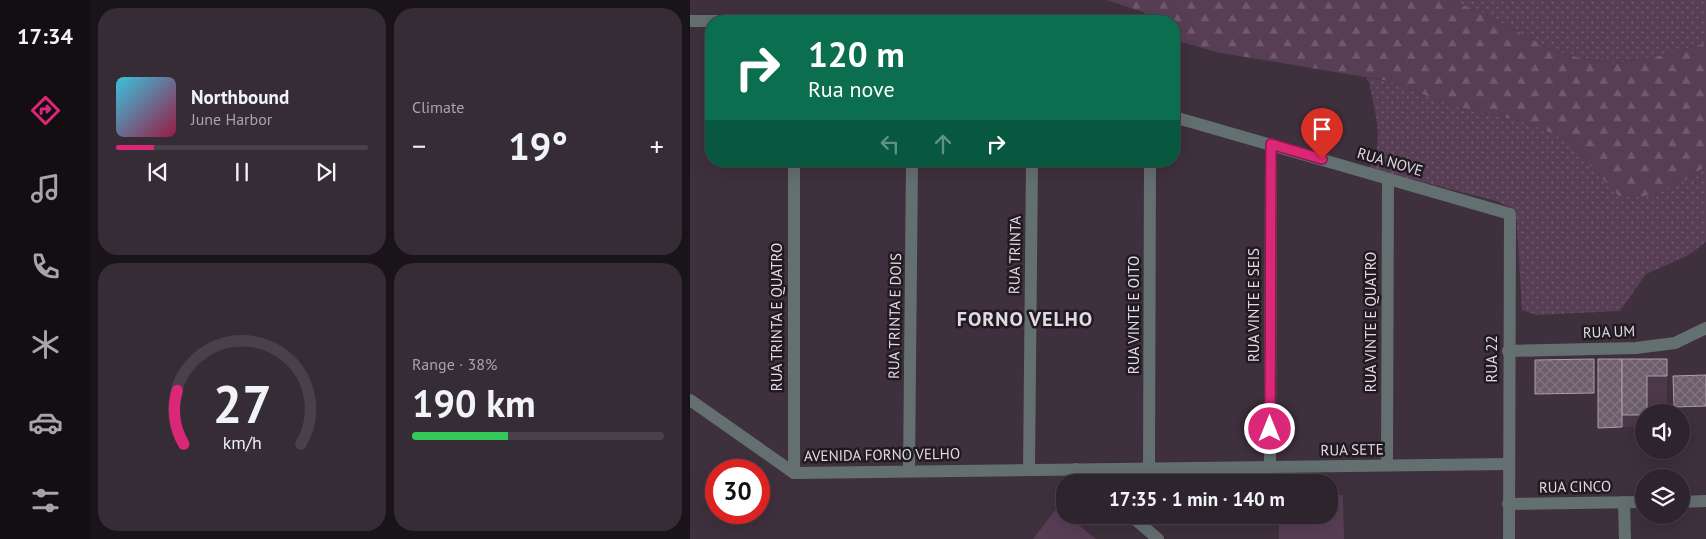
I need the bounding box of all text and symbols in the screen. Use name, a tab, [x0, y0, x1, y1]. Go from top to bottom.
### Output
text: 17:34	[17, 22, 73, 50]
text: 120 m	[808, 31, 905, 77]
icon: right	[725, 35, 790, 100]
text: Rua nove	[808, 75, 895, 103]
text: Northbound	[191, 85, 289, 109]
icon: directions	[28, 93, 63, 128]
text: Climate	[412, 97, 464, 117]
pin	[1301, 108, 1343, 159]
text: June Harbor	[191, 109, 272, 129]
icon: arrive	[1308, 115, 1336, 143]
text: 19°	[508, 121, 568, 170]
text: −	[412, 127, 426, 164]
text: +	[650, 127, 664, 164]
icon: left	[876, 130, 904, 158]
icon: ahead	[929, 130, 957, 158]
icon: right	[982, 130, 1010, 158]
street label: RUA NOVE	[1355, 143, 1425, 180]
icon: previous	[144, 158, 172, 186]
icon: pause	[228, 158, 256, 186]
icon: next	[312, 158, 340, 186]
icon: music	[28, 171, 63, 206]
street label: RUA TRINTA	[1004, 216, 1025, 294]
street label: RUA TRINTA E QUATRO	[767, 243, 786, 391]
street label: RUA VINTE E SEIS	[1244, 248, 1263, 362]
icon: phone	[28, 249, 63, 284]
street label: RUA VINTE E QUATRO	[1361, 252, 1380, 392]
street label: RUA TRINTA E DOIS	[884, 253, 905, 379]
street label: RUA VINTE E OITO	[1124, 256, 1143, 374]
district label: FORNO VELHO	[957, 306, 1093, 332]
street label: RUA UM	[1582, 321, 1636, 342]
icon: climate	[28, 327, 63, 362]
street label: RUA 22	[1482, 335, 1501, 383]
text: Range · 38%	[412, 354, 497, 374]
text: 27	[213, 370, 271, 437]
text: 190 km	[412, 378, 536, 427]
position arrow	[1243, 402, 1295, 454]
map controls	[1635, 404, 1690, 524]
button: sound	[1635, 404, 1690, 459]
icon: car	[28, 405, 63, 440]
text: km/h	[222, 431, 262, 454]
street label: RUA SETE	[1320, 439, 1384, 460]
street label: AVENIDA FORNO VELHO	[804, 444, 960, 465]
speed limit sign: 30	[705, 459, 770, 524]
button: layers	[1635, 469, 1690, 524]
street label: RUA CINCO	[1539, 476, 1611, 497]
icon: filters	[28, 483, 63, 518]
text: 17:35 · 1 min · 140 m	[1109, 487, 1285, 511]

